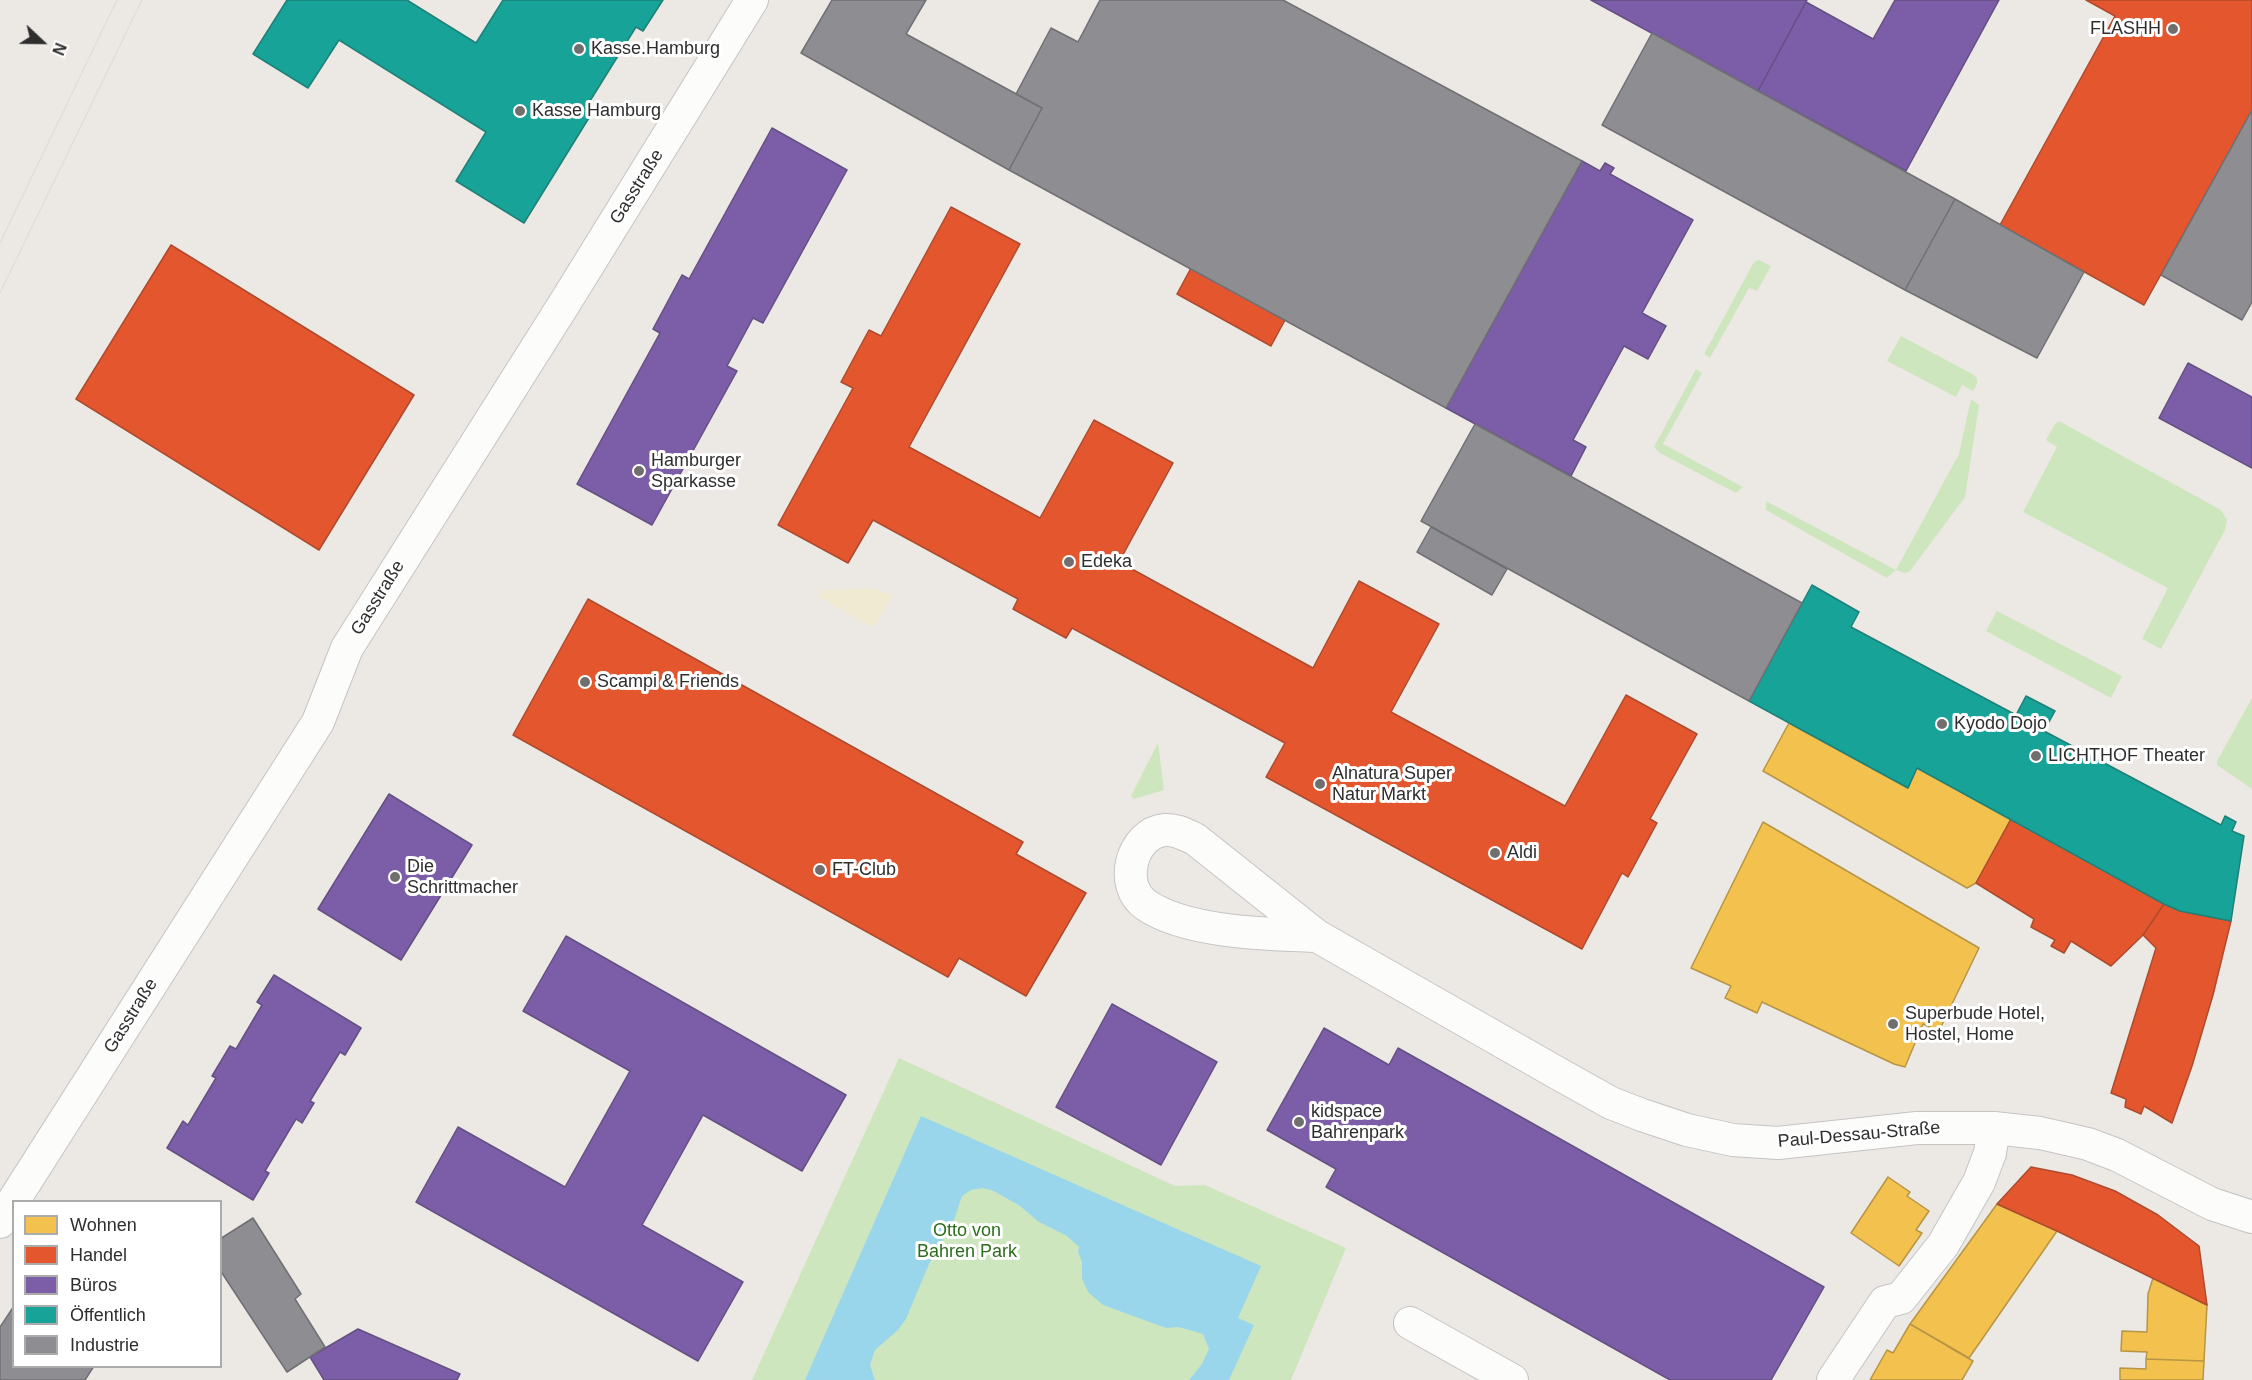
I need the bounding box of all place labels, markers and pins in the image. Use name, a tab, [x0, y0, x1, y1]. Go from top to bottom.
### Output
place label: FLASHH	[2090, 18, 2161, 40]
marker: FLASHH	[2166, 22, 2180, 36]
place label: Kasse.Hamburg	[591, 38, 720, 60]
marker: Kasse.Hamburg	[572, 42, 586, 56]
place label: Kasse Hamburg	[532, 100, 661, 122]
marker: Kasse Hamburg	[513, 104, 527, 118]
place label: Hamburger Sparkasse	[651, 450, 741, 492]
marker: Hamburger Sparkasse	[632, 464, 646, 478]
place label: Edeka	[1081, 551, 1132, 573]
marker: Edeka	[1062, 555, 1076, 569]
place label: Scampi & Friends	[597, 671, 739, 693]
marker: Scampi & Friends	[578, 675, 592, 689]
place label: Kyodo Dojo	[1954, 713, 2047, 735]
marker: Kyodo Dojo	[1935, 717, 1949, 731]
place label: LICHTHOF Theater	[2048, 745, 2205, 767]
marker: LICHTHOF Theater	[2029, 749, 2043, 763]
place label: Alnatura Super Natur Markt	[1332, 763, 1452, 806]
marker: Alnatura Super Natur Markt	[1313, 777, 1327, 791]
place label: Aldi	[1507, 842, 1537, 864]
marker: Aldi	[1488, 846, 1502, 860]
place label: Die Schrittmacher	[407, 856, 518, 898]
place label: FT-Club	[832, 859, 896, 881]
marker: FT-Club	[813, 863, 827, 877]
marker: Die Schrittmacher	[388, 870, 402, 884]
place label: Superbude Hotel, Hostel, Home	[1905, 1003, 2045, 1046]
marker: Superbude Hotel, Hostel, Home	[1886, 1017, 1900, 1031]
place label: kidspace Bahrenpark	[1311, 1101, 1404, 1144]
marker: kidspace Bahrenpark	[1292, 1115, 1306, 1129]

